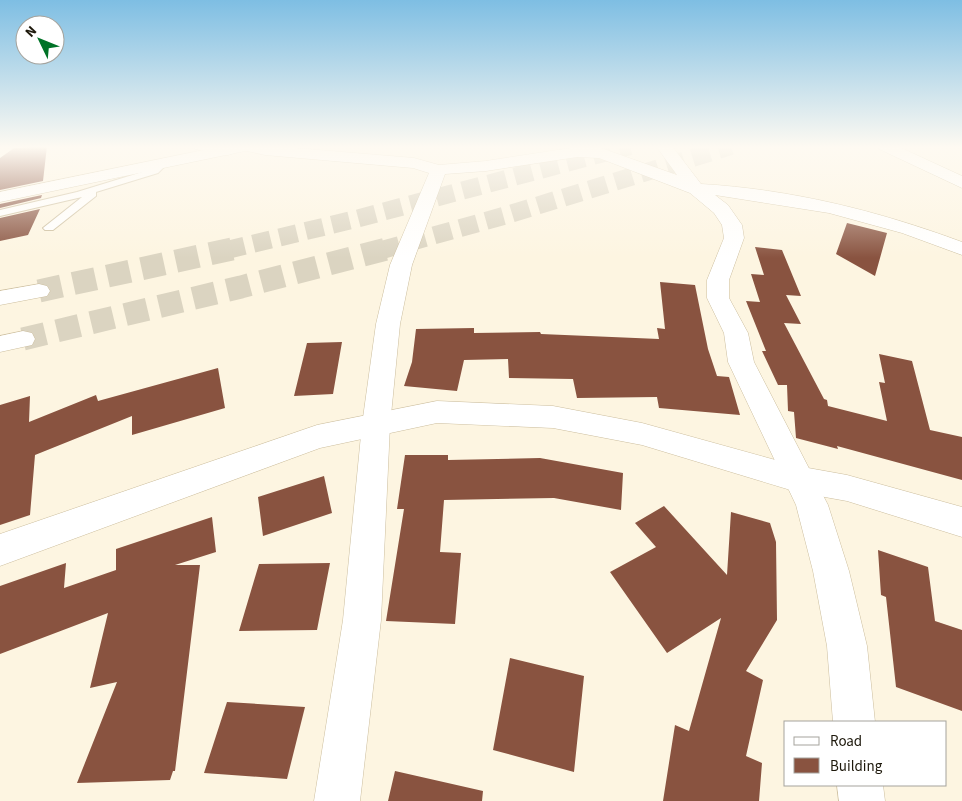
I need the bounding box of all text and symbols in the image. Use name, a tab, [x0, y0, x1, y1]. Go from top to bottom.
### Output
north arrow	[15, 15, 65, 65]
text: N	[21, 22, 42, 42]
legend	[784, 721, 947, 786]
text: Road	[830, 731, 862, 752]
text: Building	[830, 756, 883, 777]

